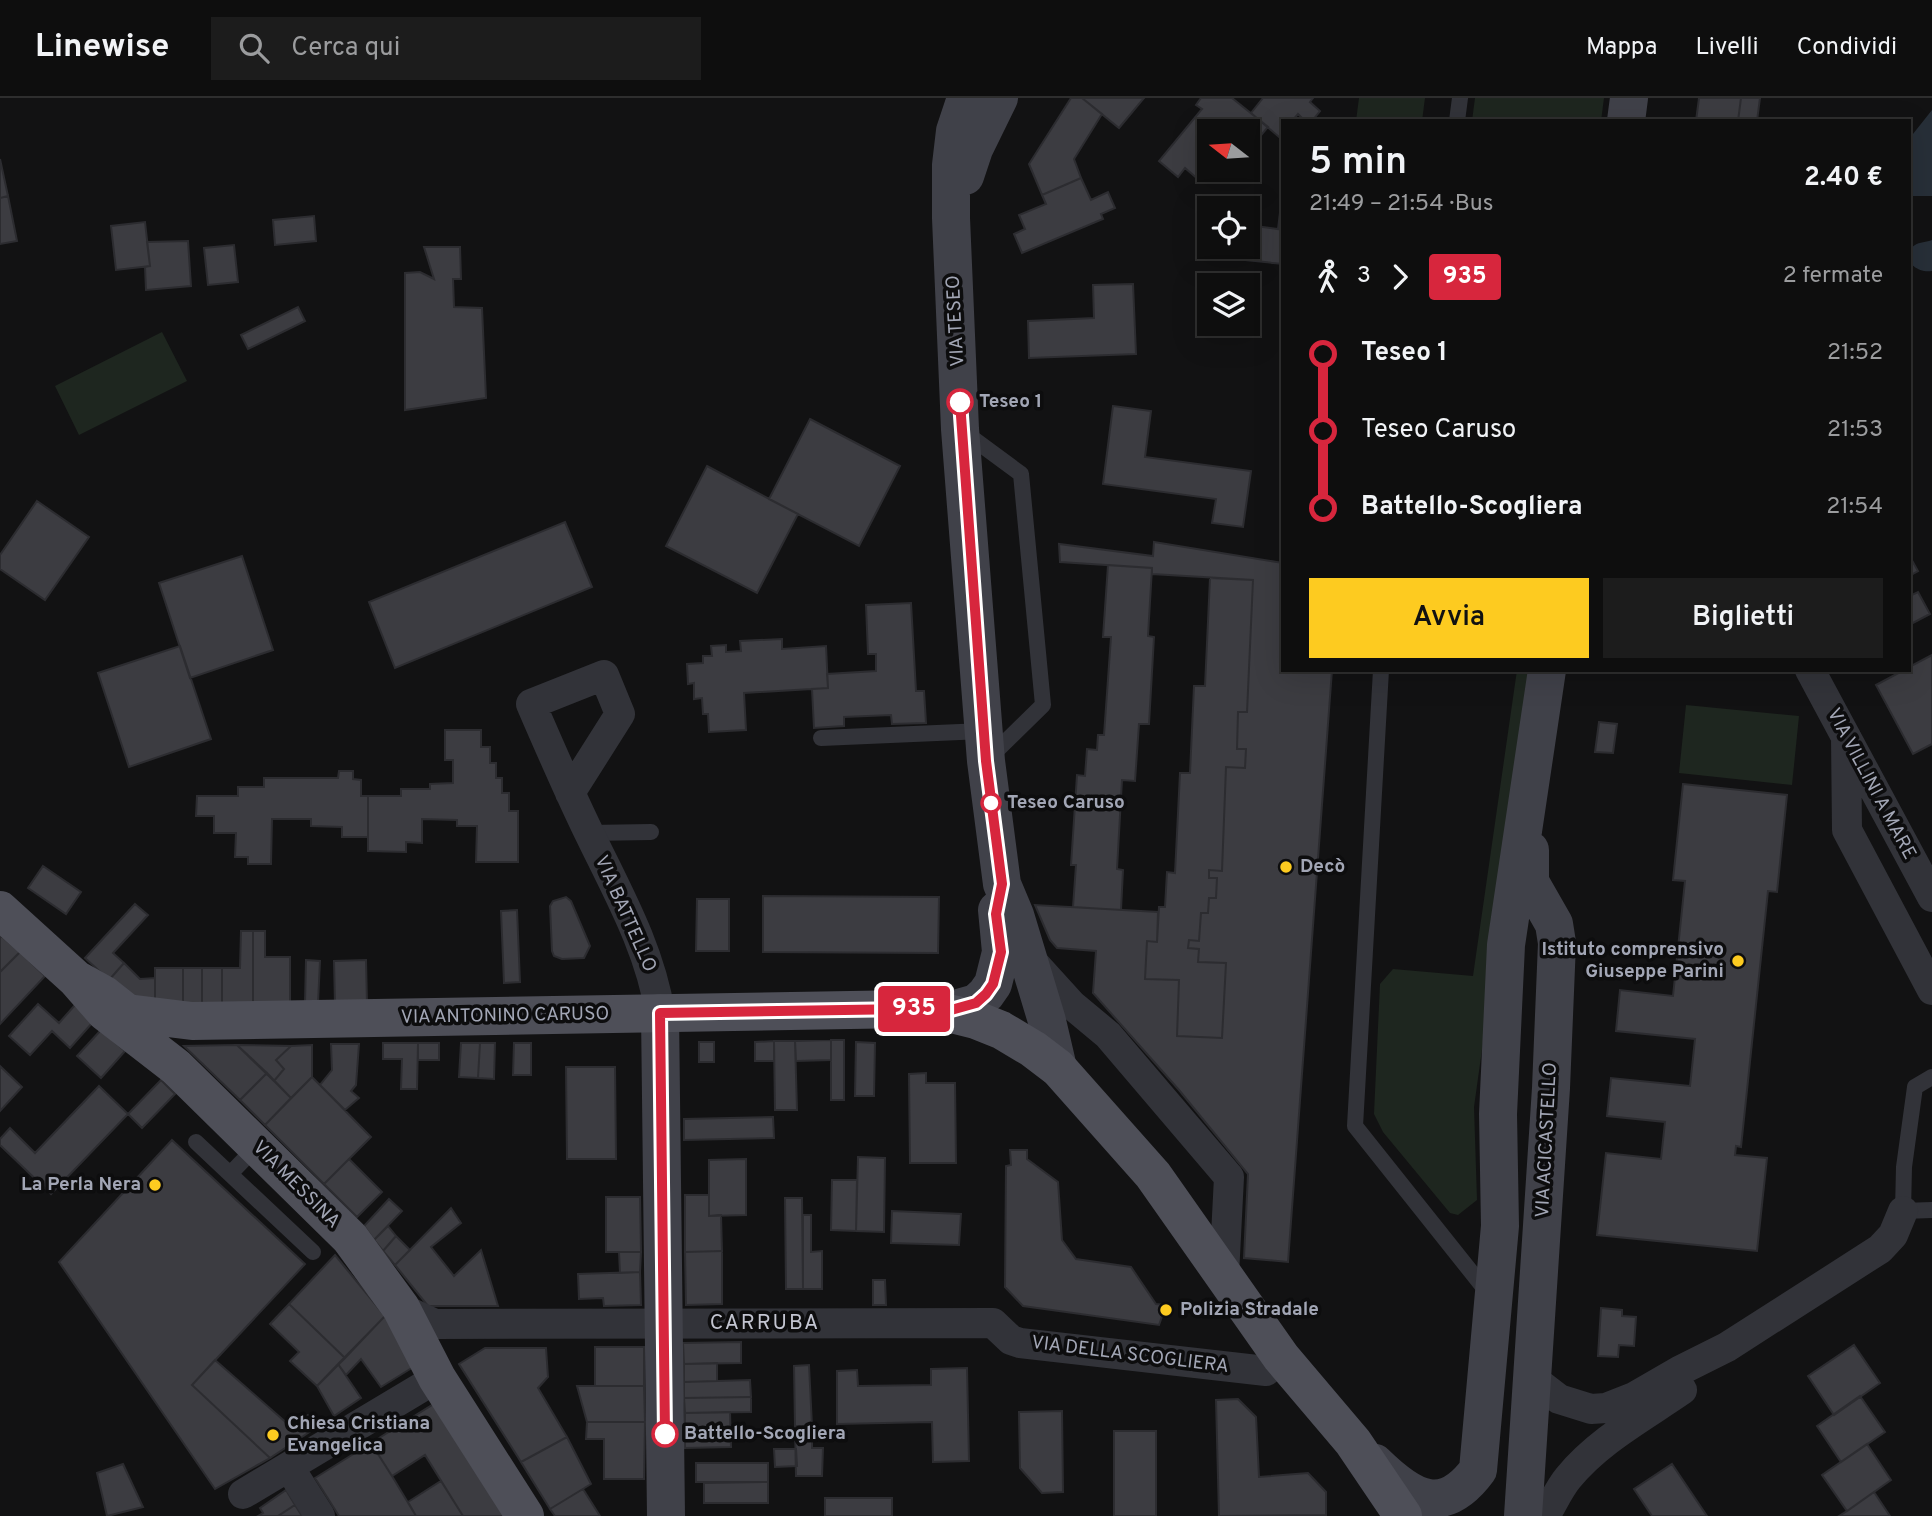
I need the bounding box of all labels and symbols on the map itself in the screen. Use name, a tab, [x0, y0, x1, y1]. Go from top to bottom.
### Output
north arrow	[1197, 119, 1260, 182]
street label: VIA TESEO	[942, 275, 970, 367]
marker: Teseo 1	[947, 389, 973, 415]
place label: Teseo 1	[979, 390, 1042, 414]
street label: VIA VILLINI A MARE	[1821, 704, 1921, 864]
place label: Teseo Caruso	[1007, 791, 1125, 815]
marker: Teseo Caruso	[981, 793, 1001, 813]
street label: VIA BATTELLO	[589, 852, 661, 976]
place label: Decò	[1300, 855, 1345, 879]
marker: Decò	[1278, 859, 1294, 875]
place label: Istituto comprensivo Giuseppe Parini	[1541, 938, 1724, 984]
marker: Istituto comprensivo Giuseppe Parini	[1730, 953, 1746, 969]
line badge: 935	[874, 986, 954, 1032]
street label: VIA ANTONINO CARUSO	[400, 1002, 610, 1030]
street label: VIA ACICASTELLO	[1531, 1062, 1563, 1218]
street label: VIA MESSINA	[247, 1136, 345, 1234]
place label: La Perla Nera	[21, 1173, 141, 1197]
marker: La Perla Nera	[147, 1177, 163, 1193]
place label: Polizia Stradale	[1180, 1298, 1319, 1322]
marker: Polizia Stradale	[1158, 1302, 1174, 1318]
district label: CARRUBA	[710, 1310, 820, 1337]
street label: VIA DELLA SCOGLIERA	[1030, 1331, 1230, 1379]
place label: Chiesa Cristiana Evangelica	[287, 1412, 430, 1458]
marker: Battello-Scogliera	[652, 1421, 678, 1447]
place label: Battello-Scogliera	[684, 1422, 846, 1446]
marker: Chiesa Cristiana Evangelica	[265, 1427, 281, 1443]

